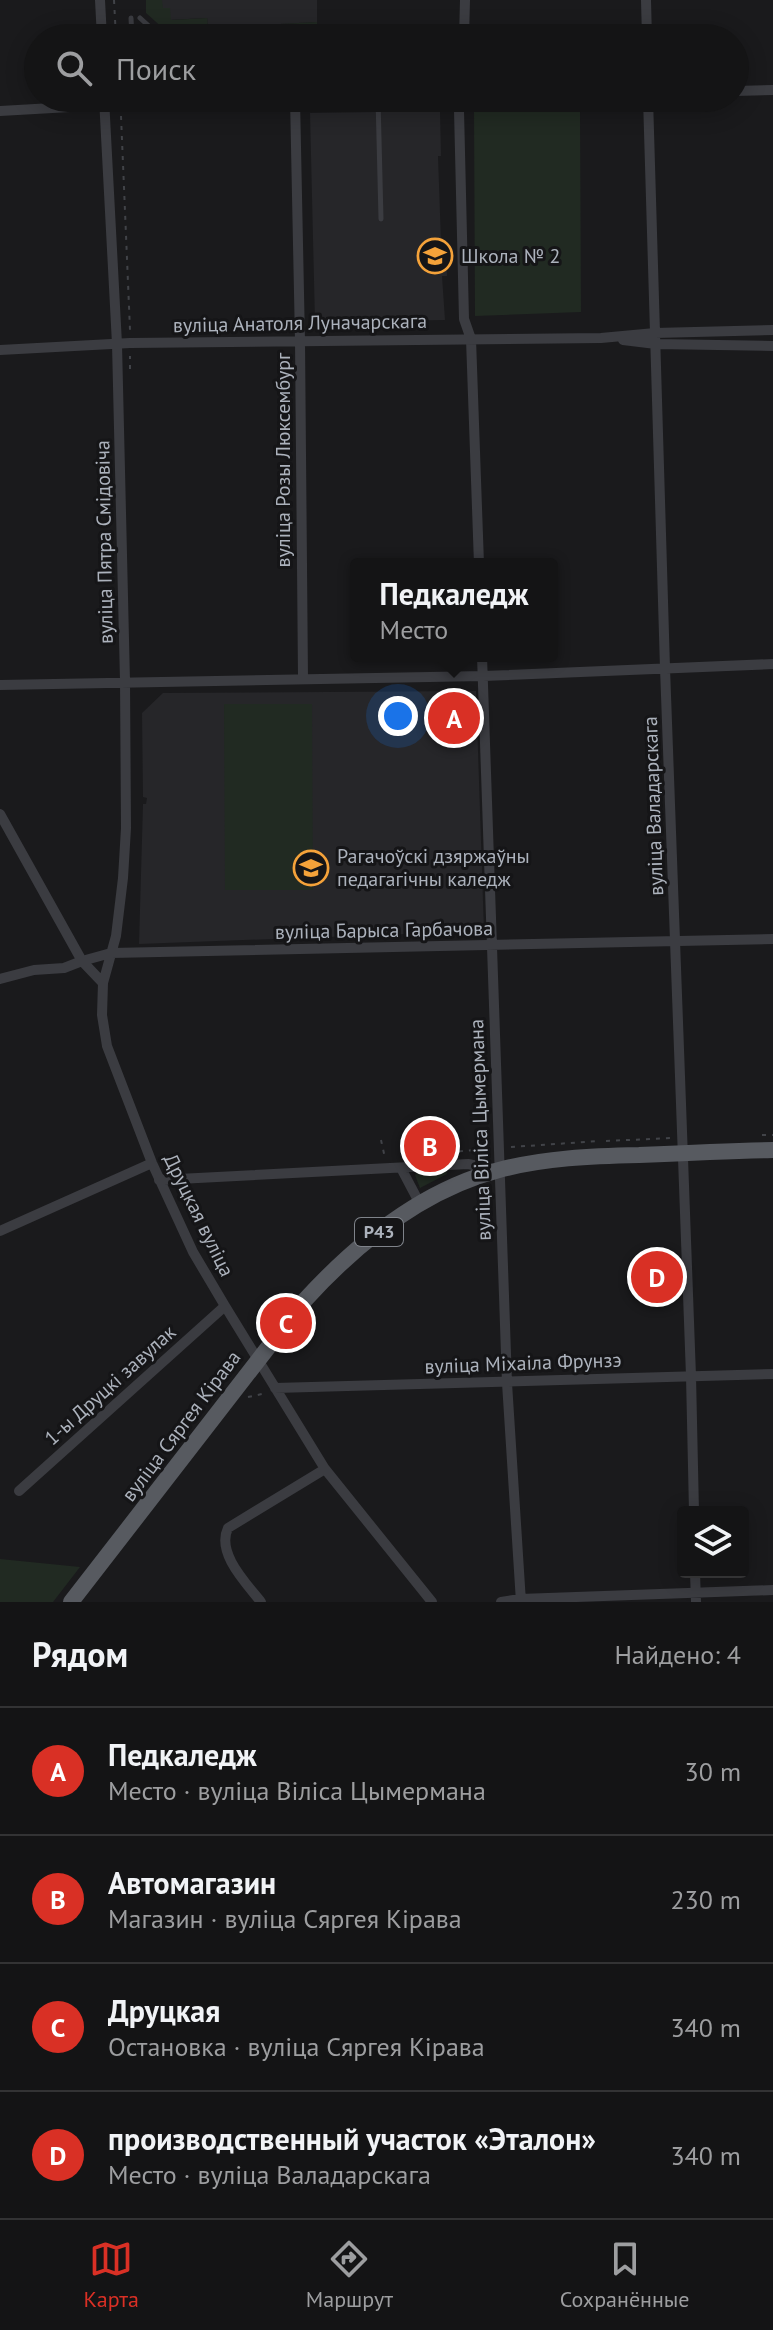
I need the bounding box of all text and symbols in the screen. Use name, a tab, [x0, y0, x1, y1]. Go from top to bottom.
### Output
search box	[24, 24, 749, 112]
icon: search	[52, 46, 96, 90]
text: Поиск	[116, 49, 196, 88]
school or university icon: Школа № 2	[416, 237, 454, 275]
place label: Школа № 2	[461, 243, 561, 269]
street label: вуліца Анатоля Луначарскага	[173, 308, 427, 338]
street label: вуліца Розы Люксембург	[270, 352, 296, 567]
street label: вуліца Пятра Смідовіча	[89, 440, 119, 644]
popup	[350, 558, 558, 662]
text: Педкаледж	[380, 574, 528, 613]
text: Место	[380, 613, 448, 646]
pin: A	[428, 688, 480, 748]
your location	[378, 696, 418, 736]
street label: вуліца Валадарскага	[637, 716, 669, 896]
place label: Рагачоўскі дзяржаўны педагагічны каледж	[337, 843, 530, 892]
school or university icon: Рагачоўскі дзяржаўны педагагічны каледж	[292, 849, 330, 887]
street label: вуліца Барыса Гарбачова	[275, 915, 493, 945]
street label: вуліца Віліса Цымермана	[463, 1019, 497, 1241]
pin: B	[404, 1116, 456, 1176]
street label: Друцкая вуліца	[158, 1149, 240, 1281]
road number: Р43	[355, 1218, 403, 1246]
pin: D	[631, 1247, 683, 1307]
pin: C	[260, 1293, 312, 1353]
street label: 1-ы Друцкі завулак	[39, 1319, 181, 1451]
street label: вуліца Сяргея Кірава	[116, 1345, 246, 1507]
street label: вуліца Міхаіла Фрунзэ	[424, 1347, 622, 1379]
map controls	[677, 1506, 749, 1578]
button: layers	[677, 1506, 749, 1578]
text: Рядом	[32, 1632, 128, 1676]
text: Найдено: 4	[614, 1638, 741, 1671]
text: Педкаледж	[108, 1735, 257, 1774]
text: A	[50, 1755, 66, 1788]
text: 30 m	[685, 1755, 741, 1788]
text: Место · вуліца Віліса Цымермана	[108, 1774, 486, 1807]
text: Автомагазин	[108, 1863, 276, 1902]
text: B	[50, 1883, 66, 1916]
text: 230 m	[670, 1883, 741, 1916]
text: Магазин · вуліца Сяргея Кірава	[108, 1902, 462, 1935]
text: Друцкая	[108, 1991, 220, 2030]
text: C	[51, 2011, 65, 2044]
text: 340 m	[670, 2011, 741, 2044]
text: Остановка · вуліца Сяргея Кірава	[108, 2030, 485, 2063]
text: производственный участок «Эталон»	[108, 2119, 596, 2158]
text: D	[50, 2139, 66, 2172]
text: 340 m	[670, 2139, 741, 2172]
text: Место · вуліца Валадарскага	[108, 2158, 431, 2191]
tab: Карта	[83, 2237, 139, 2313]
tab: Маршрут	[306, 2237, 393, 2313]
tab: Сохранённые	[560, 2237, 690, 2313]

